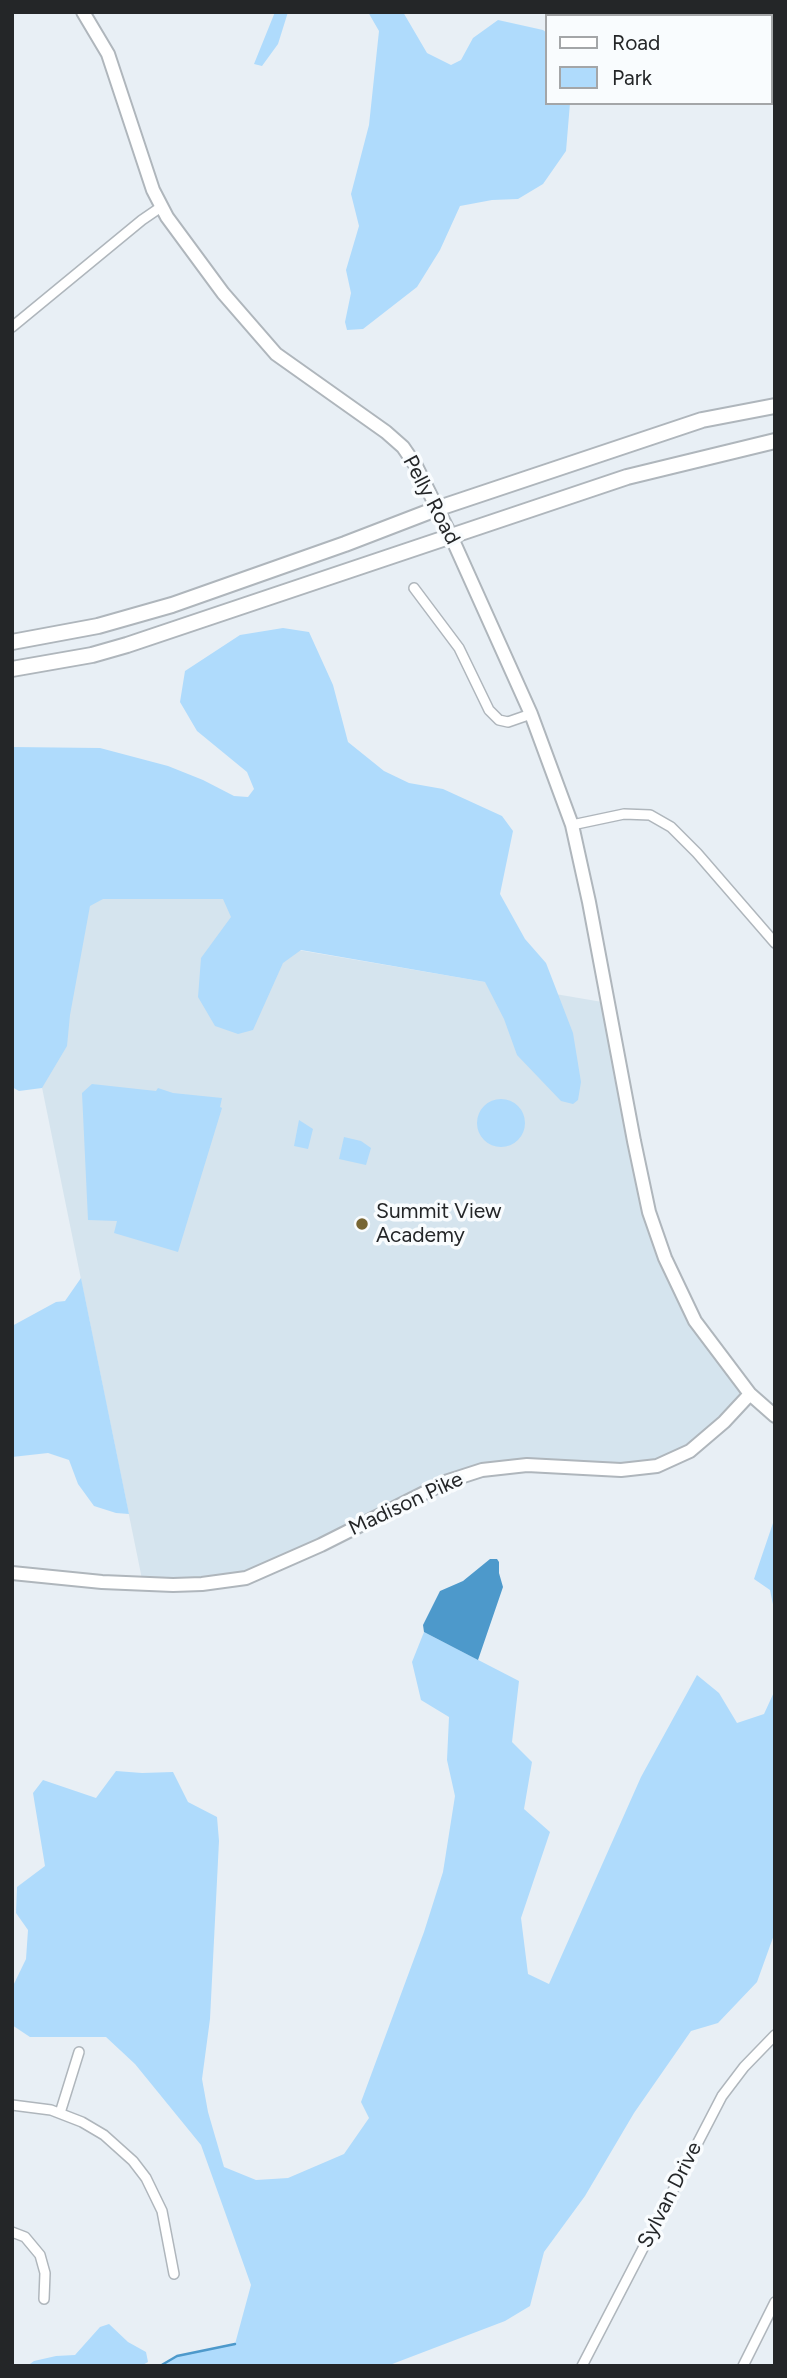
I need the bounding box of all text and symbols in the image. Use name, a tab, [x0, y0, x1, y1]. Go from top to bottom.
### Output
legend	[546, 14, 773, 105]
text: Road	[612, 30, 660, 55]
text: Park	[612, 65, 652, 90]
street label: Pelly Road	[397, 451, 465, 549]
place label: Summit View Academy	[376, 1199, 501, 1249]
marker: Summit View Academy	[354, 1216, 370, 1232]
street label: Madison Pike	[345, 1467, 467, 1541]
street label: Sylvan Drive	[633, 2138, 707, 2252]

